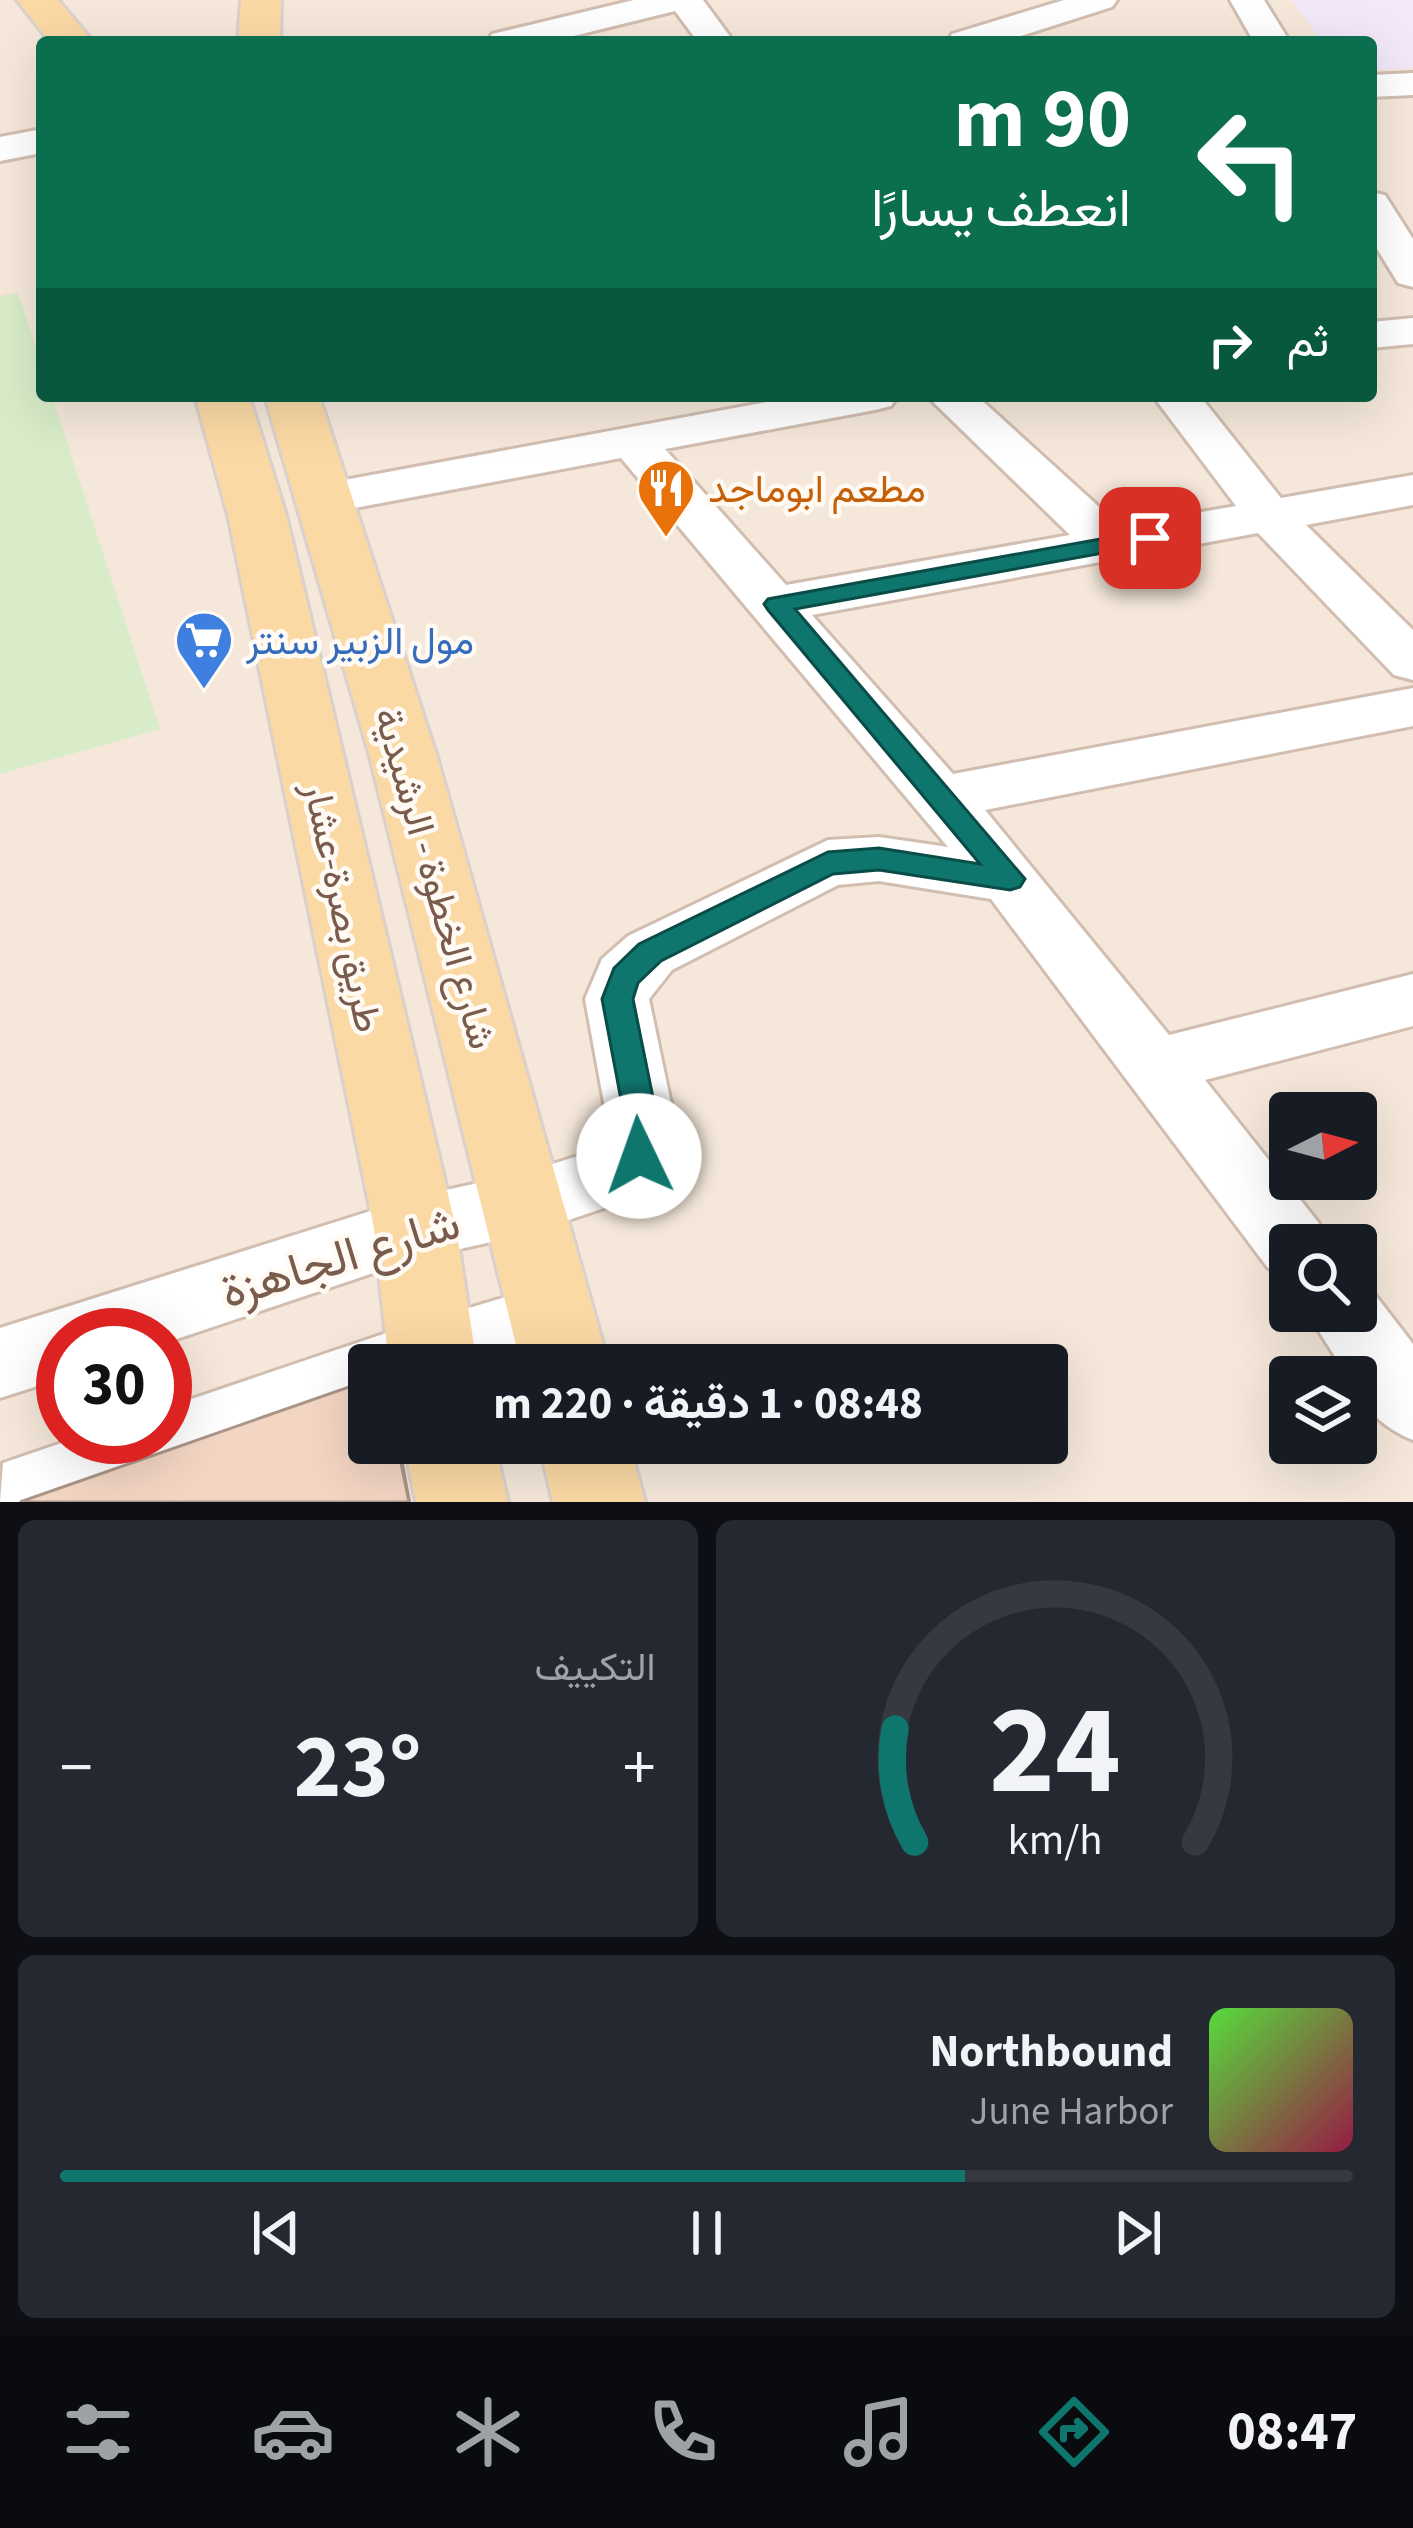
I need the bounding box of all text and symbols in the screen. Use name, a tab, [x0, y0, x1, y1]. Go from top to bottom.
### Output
text: 90 m	[953, 60, 1131, 180]
icon: left	[1173, 84, 1329, 240]
text: انعطف يسارًا	[871, 171, 1131, 248]
text: ثم	[1287, 310, 1329, 374]
icon: right	[1197, 312, 1263, 378]
restaurant icon: مطعم ابوماجد	[635, 457, 697, 539]
place label: مطعم ابوماجد	[708, 462, 926, 518]
pin	[1099, 487, 1201, 589]
icon: arrive	[1117, 505, 1183, 571]
supermarket icon: مول الزبير سنتر	[173, 609, 235, 691]
place label: مول الزبير سنتر	[245, 614, 474, 670]
street label: شارع الخطوة - الرشيدية	[359, 701, 510, 1056]
street label: طريق بصرة-عشار	[288, 776, 396, 1038]
north arrow	[1269, 1092, 1377, 1200]
map controls	[1269, 1092, 1377, 1464]
position arrow	[576, 1093, 702, 1219]
street label: شارع الجاهزة	[213, 1189, 469, 1327]
button: search	[1269, 1224, 1377, 1332]
speed limit sign: 30	[36, 1308, 192, 1464]
button: layers	[1269, 1356, 1377, 1464]
text: 08:48 · 1 دقيقة · 220 m	[493, 1372, 923, 1436]
text: التكييف	[535, 1640, 656, 1696]
text: 24	[989, 1663, 1121, 1841]
text: 23°	[294, 1704, 422, 1832]
text: −	[60, 1721, 93, 1815]
text: +	[623, 1721, 655, 1815]
text: km/h	[1008, 1809, 1103, 1870]
text: Northbound	[929, 2020, 1173, 2084]
text: June Harbor	[970, 2084, 1173, 2140]
icon: previous	[243, 2200, 309, 2266]
icon: pause	[674, 2200, 740, 2266]
icon: next	[1105, 2200, 1171, 2266]
icon: filters	[56, 2390, 140, 2474]
icon: car	[251, 2390, 335, 2474]
icon: climate	[446, 2390, 530, 2474]
icon: phone	[641, 2390, 725, 2474]
icon: music	[837, 2390, 921, 2474]
icon: directions	[1032, 2390, 1116, 2474]
text: 08:47	[1227, 2394, 1357, 2471]

